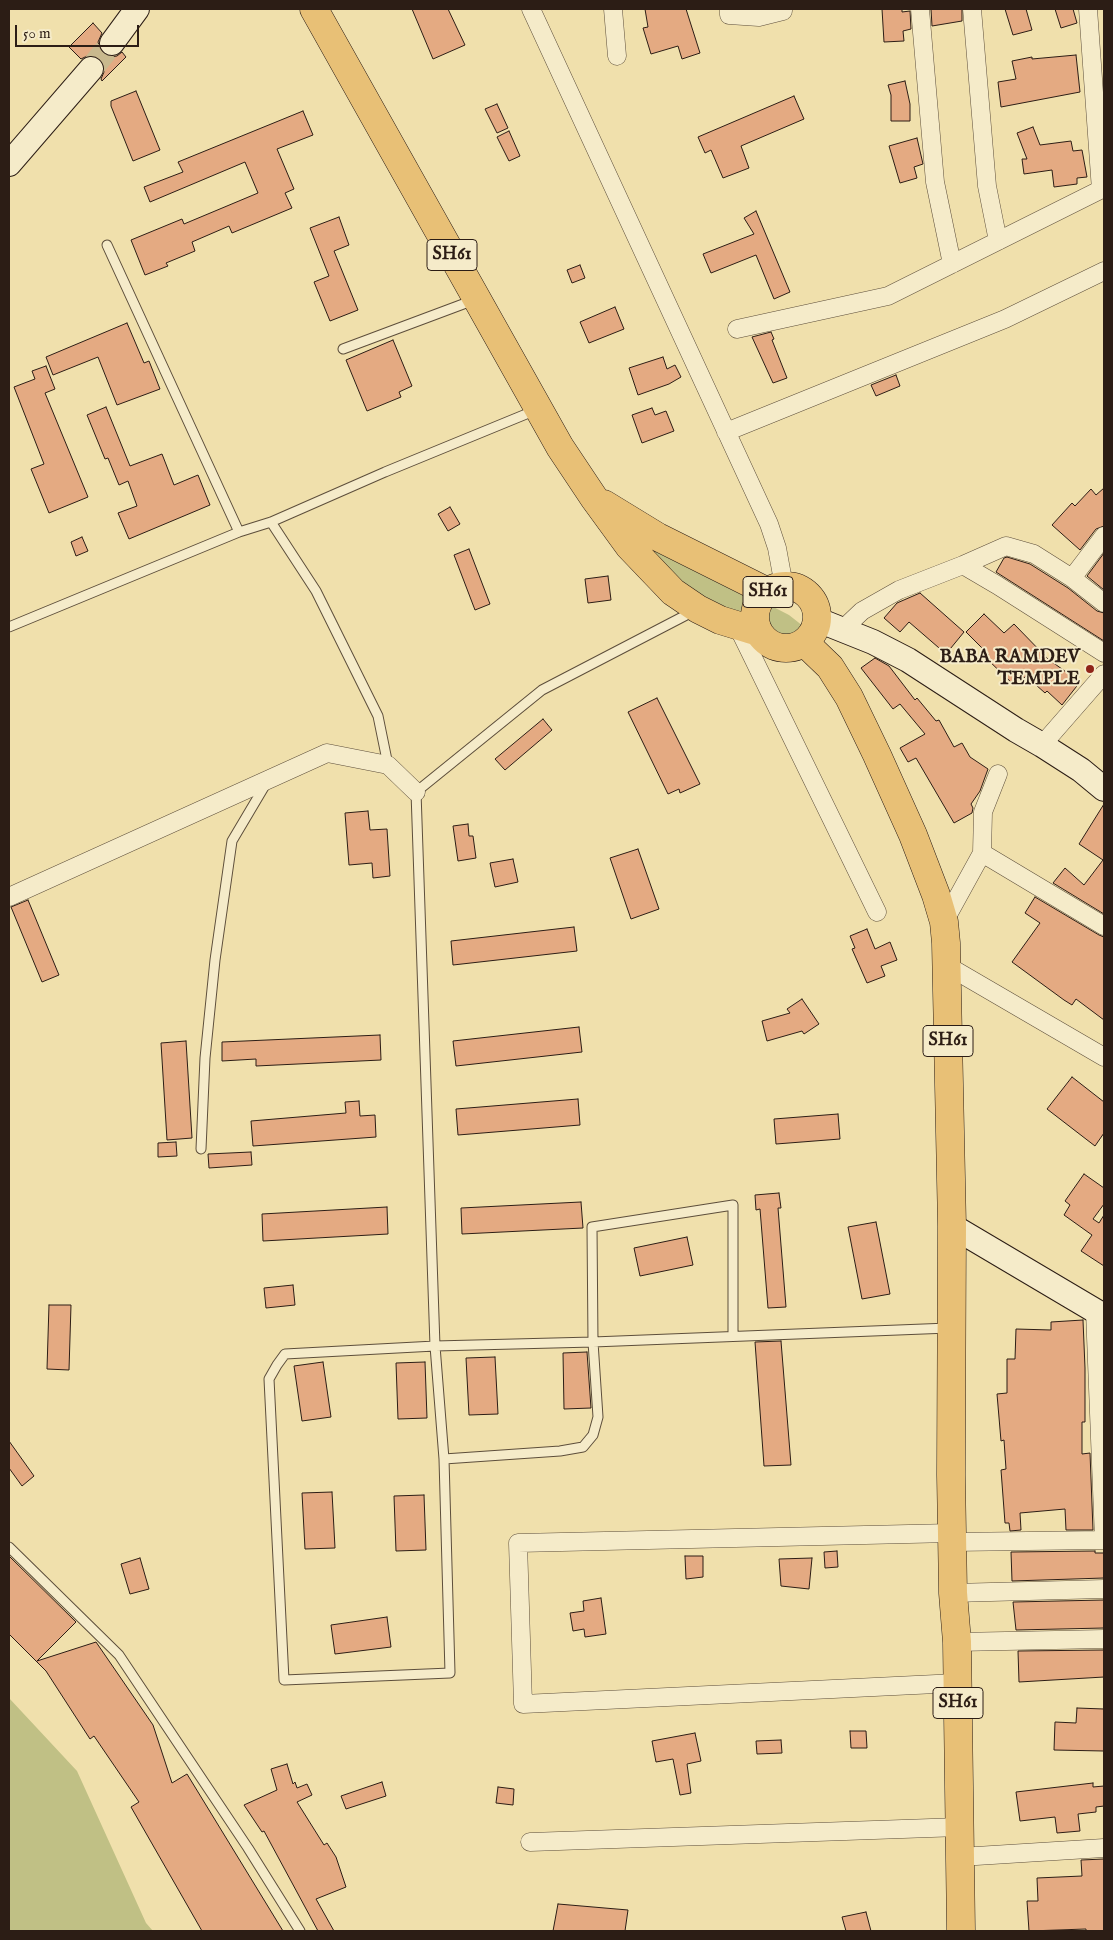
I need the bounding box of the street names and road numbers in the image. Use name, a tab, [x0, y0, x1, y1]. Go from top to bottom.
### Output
road number: SH61	[427, 240, 477, 270]
road number: SH61	[743, 576, 793, 608]
road number: SH61	[923, 1026, 973, 1056]
road number: SH61	[933, 1688, 983, 1719]

